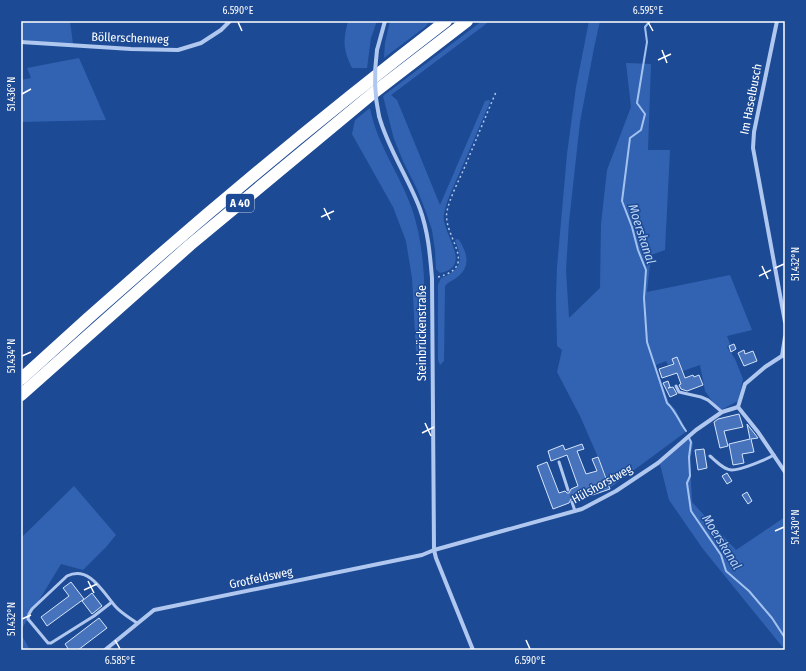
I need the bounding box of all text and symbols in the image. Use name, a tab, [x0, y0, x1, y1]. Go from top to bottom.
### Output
text: 6.590°E	[222, 5, 254, 17]
text: 6.595°E	[633, 5, 663, 17]
street label: Böllerschenweg	[91, 30, 169, 46]
street label: Im Haselbusch	[737, 62, 765, 136]
text: 51.436°N	[6, 77, 18, 111]
road number: A 40	[226, 194, 254, 212]
water label: Moerskanal	[625, 202, 659, 266]
text: 51.432°N	[790, 247, 802, 281]
street label: Steinbrückenstraße	[415, 285, 429, 381]
text: 51.434°N	[6, 339, 18, 373]
street label: Hülshorstweg	[569, 461, 635, 506]
text: 51.430°N	[790, 510, 802, 544]
water label: Moerskanal	[699, 512, 745, 573]
street label: Grotfeldsweg	[228, 564, 294, 592]
text: 51.432°N	[6, 602, 18, 636]
text: 6.585°E	[105, 655, 136, 667]
text: 6.590°E	[514, 655, 546, 667]

